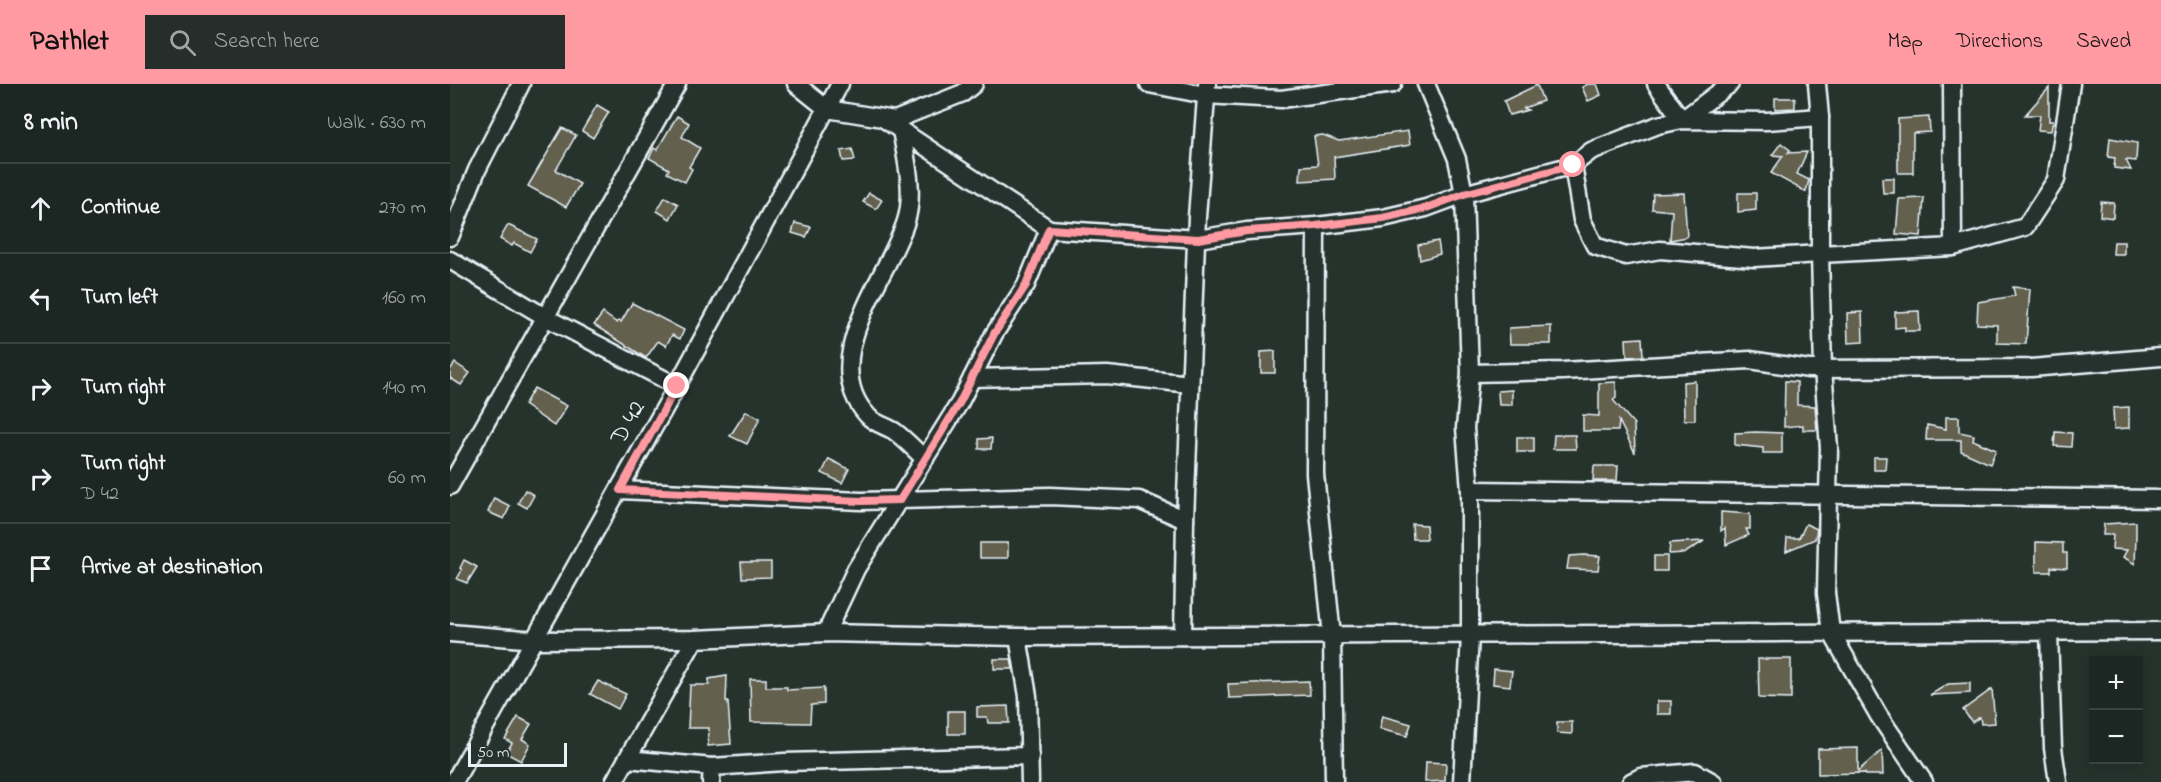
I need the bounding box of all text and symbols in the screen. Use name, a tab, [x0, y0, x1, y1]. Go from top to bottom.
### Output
search box	[145, 15, 565, 69]
text: Pathlet	[30, 22, 109, 63]
icon: search	[166, 26, 199, 59]
text: Search here	[214, 26, 319, 58]
text: Map	[1887, 27, 1923, 57]
text: Directions	[1956, 27, 2043, 57]
text: Saved	[2076, 27, 2131, 57]
text: 8 min	[24, 104, 78, 142]
text: Walk · 630 m	[327, 109, 426, 138]
route start	[1559, 151, 1585, 177]
icon: ahead	[24, 192, 57, 225]
text: Continue	[81, 192, 160, 224]
text: 270 m	[379, 194, 426, 223]
icon: left	[24, 282, 57, 315]
text: Turn left	[81, 282, 158, 314]
text: 160 m	[382, 284, 426, 313]
icon: right	[24, 372, 57, 405]
text: Turn right	[81, 372, 166, 404]
route end	[663, 372, 689, 398]
text: 140 m	[382, 374, 426, 403]
street label: D 42	[602, 395, 655, 452]
text: Turn right	[81, 448, 166, 480]
icon: right	[24, 462, 57, 495]
text: 60 m	[388, 464, 426, 493]
text: D 42	[81, 480, 119, 509]
icon: arrive	[24, 552, 57, 585]
text: Arrive at destination	[81, 552, 263, 584]
map controls	[2089, 656, 2143, 764]
button: +	[2089, 656, 2143, 710]
button: −	[2089, 710, 2143, 764]
scale bar	[468, 740, 567, 768]
text: 50 m	[477, 741, 509, 765]

